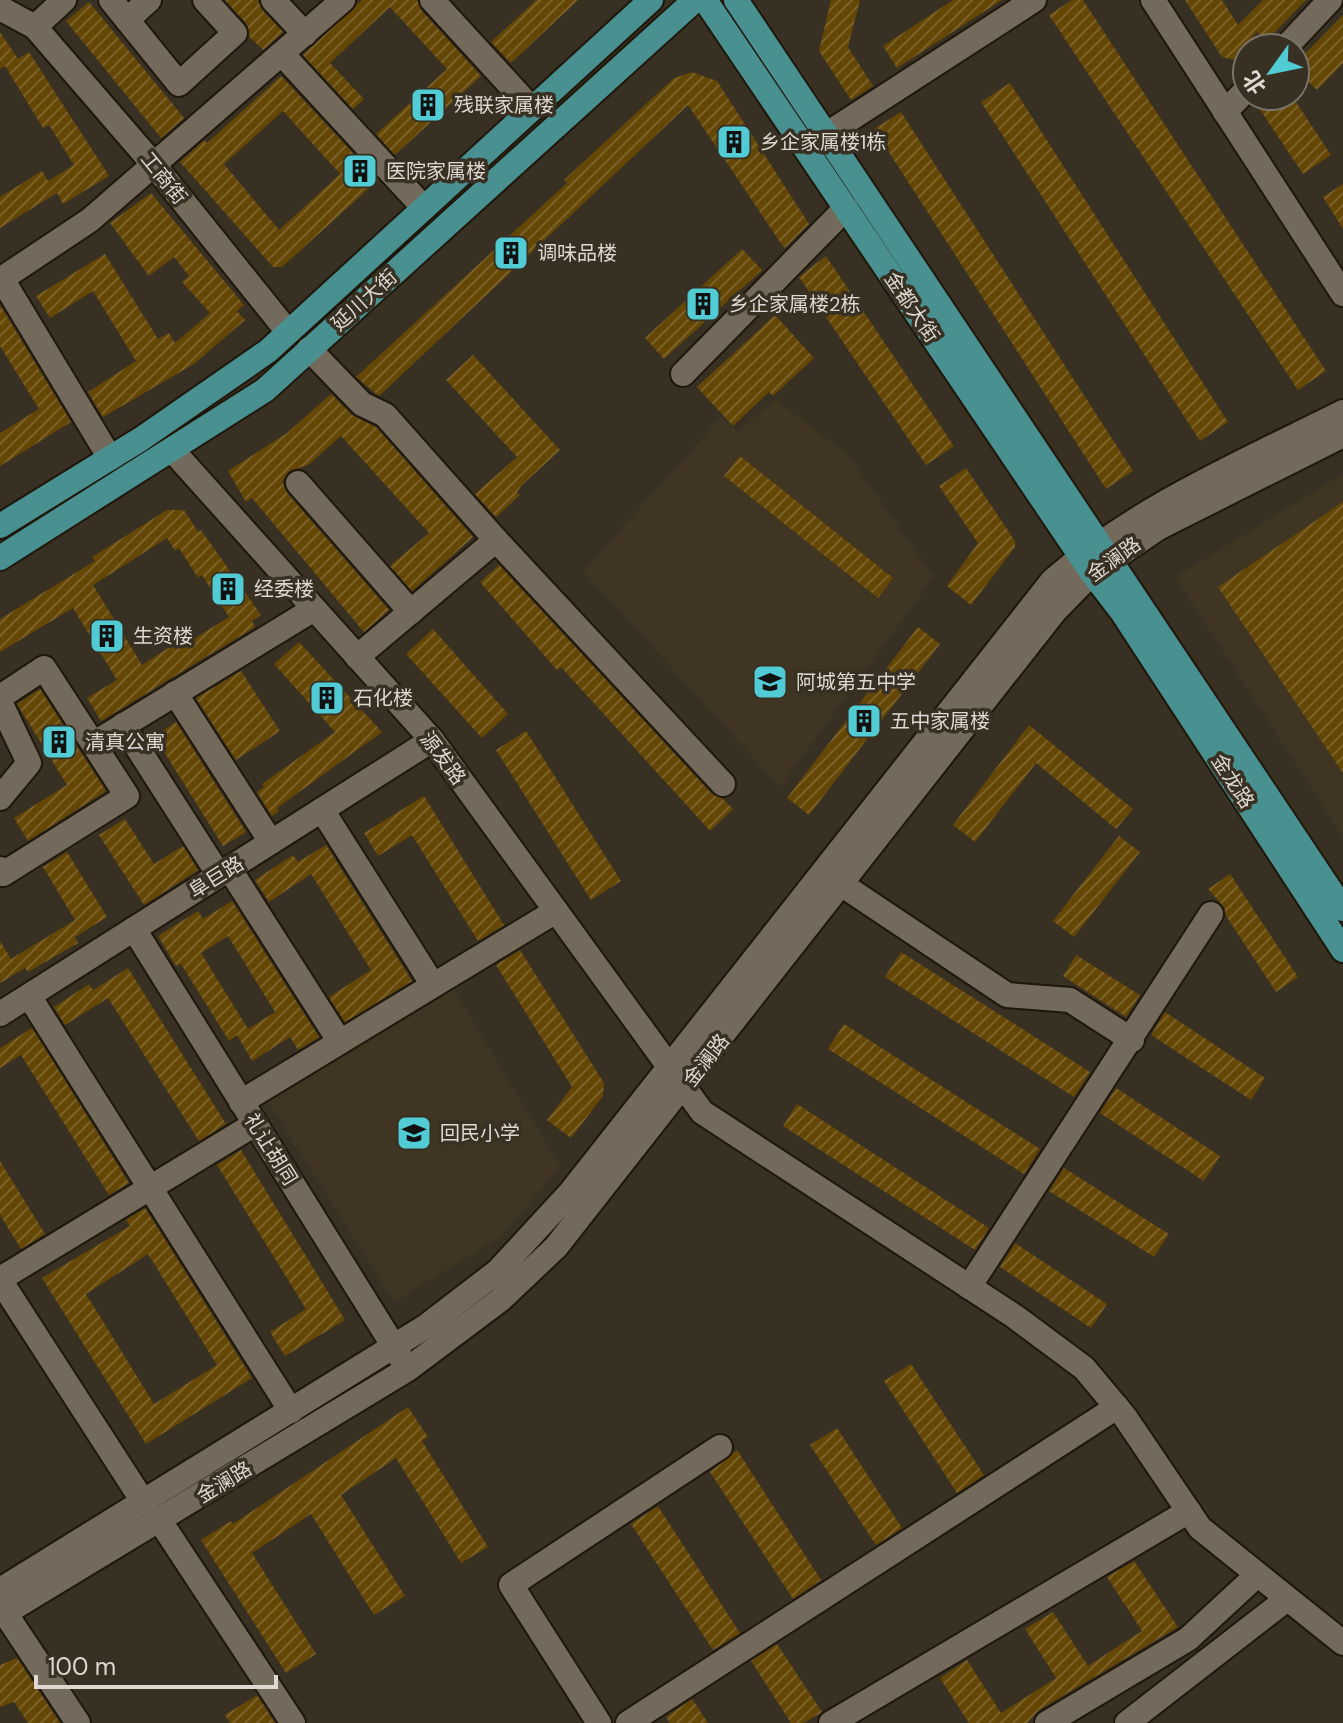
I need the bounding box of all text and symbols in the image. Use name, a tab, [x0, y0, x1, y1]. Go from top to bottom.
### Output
north arrow	[1231, 32, 1311, 112]
text: 北	[1236, 65, 1273, 100]
building icon: 残联家属楼	[409, 86, 447, 124]
place label: 残联家属楼	[454, 92, 554, 118]
building icon: 乡企家属楼1栋	[715, 123, 753, 161]
place label: 乡企家属楼1栋	[760, 129, 886, 155]
street label: 工商街	[135, 147, 193, 209]
building icon: 医院家属楼	[341, 152, 379, 190]
place label: 医院家属楼	[386, 158, 486, 184]
building icon: 调味品楼	[492, 234, 530, 272]
place label: 调味品楼	[537, 240, 617, 266]
street label: 延川大街	[326, 264, 402, 336]
street label: 金都大街	[879, 267, 945, 347]
building icon: 乡企家属楼2栋	[684, 285, 722, 323]
place label: 乡企家属楼2栋	[729, 291, 861, 317]
street label: 金澜路	[1082, 531, 1146, 587]
building icon: 经委楼	[209, 570, 247, 608]
place label: 经委楼	[254, 576, 314, 602]
building icon: 生资楼	[88, 617, 126, 655]
place label: 生资楼	[133, 623, 193, 649]
school or university icon: 阿城第五中学	[751, 663, 789, 701]
place label: 阿城第五中学	[796, 669, 916, 695]
building icon: 石化楼	[308, 679, 346, 717]
place label: 石化楼	[353, 685, 413, 711]
building icon: 五中家属楼	[845, 702, 883, 740]
place label: 五中家属楼	[890, 708, 990, 734]
building icon: 清真公寓	[40, 723, 78, 761]
street label: 源发路	[415, 726, 471, 790]
place label: 清真公寓	[85, 729, 165, 755]
street label: 金龙路	[1206, 749, 1260, 813]
street label: 阜巨路	[184, 850, 248, 904]
street label: 金澜路	[677, 1028, 735, 1092]
street label: 礼让胡同	[239, 1108, 303, 1190]
school or university icon: 回民小学	[395, 1114, 433, 1152]
place label: 回民小学	[440, 1120, 520, 1146]
street label: 金澜路	[192, 1455, 256, 1509]
scale bar	[36, 1639, 276, 1689]
text: 100 m	[48, 1651, 116, 1682]

